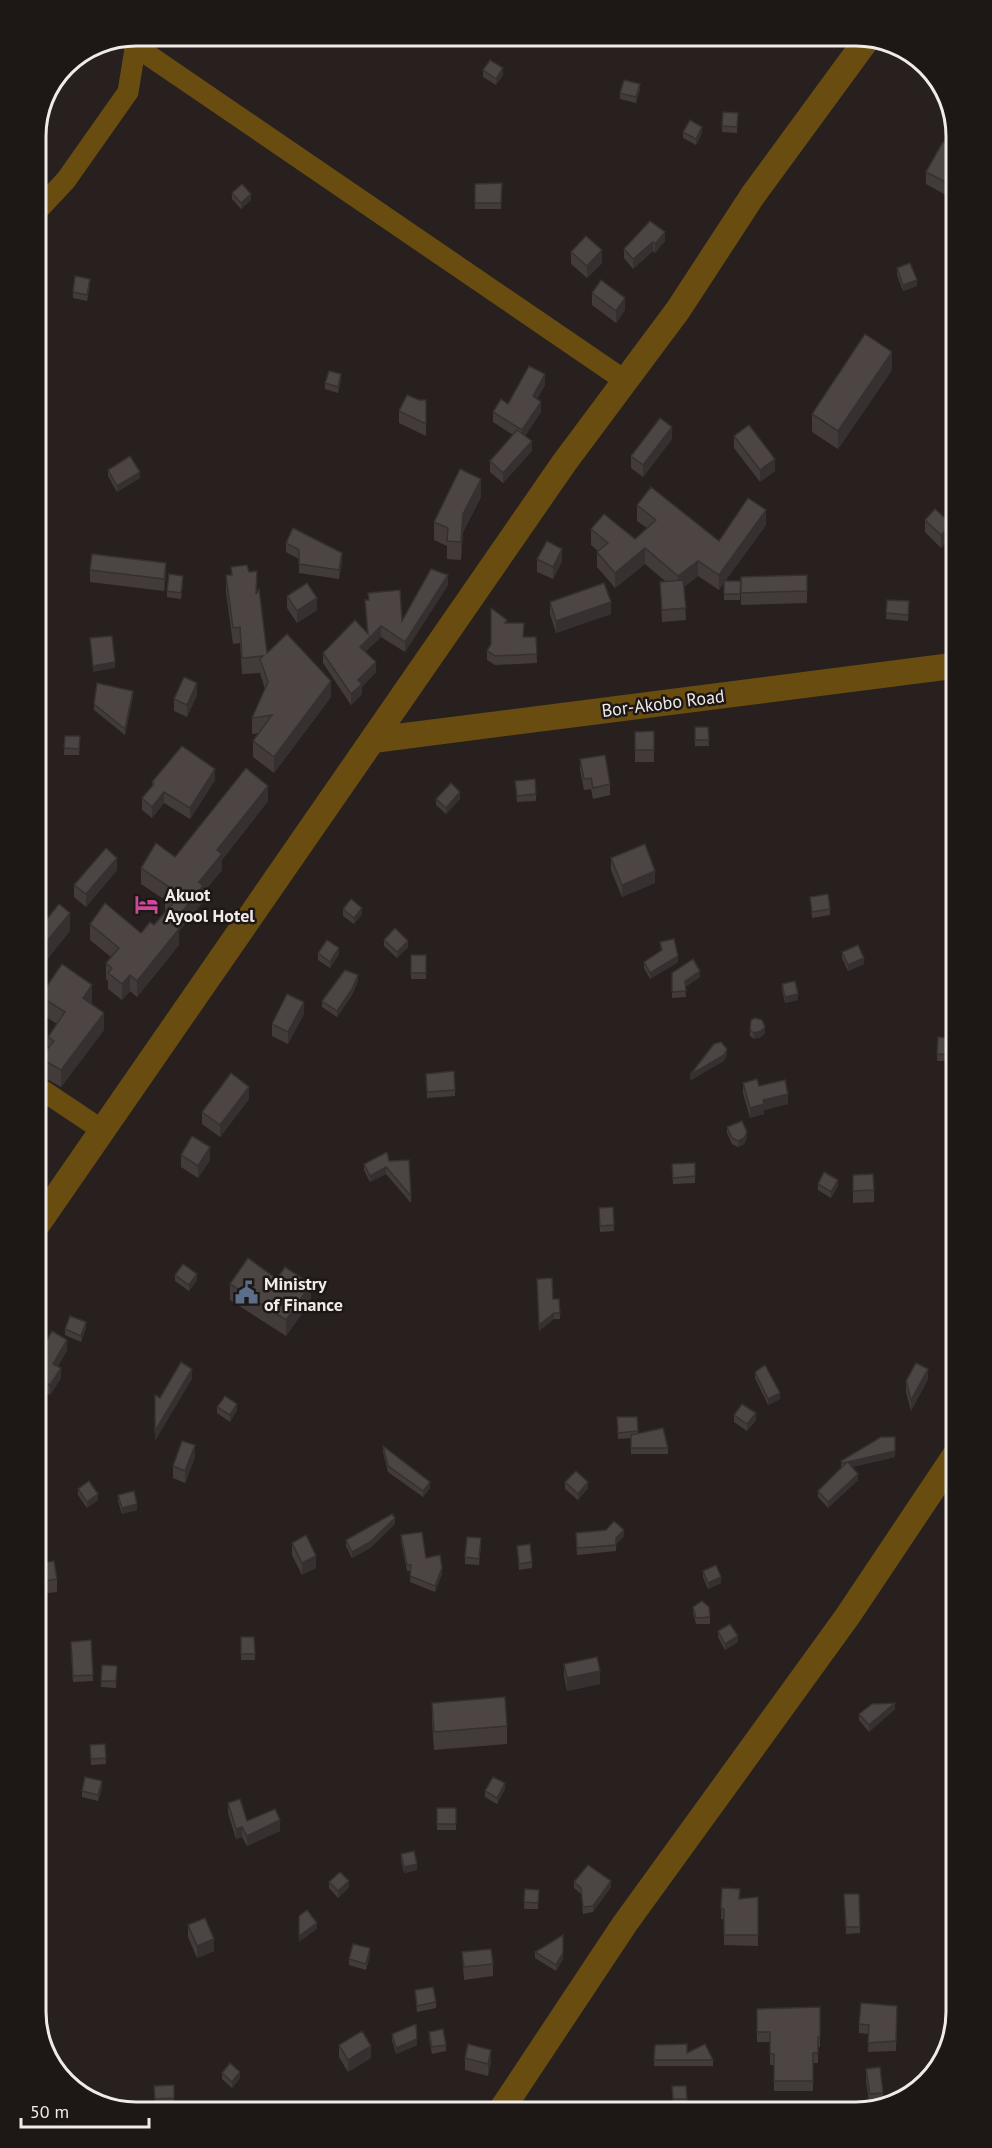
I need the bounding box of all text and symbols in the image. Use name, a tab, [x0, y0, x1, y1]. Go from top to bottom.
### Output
street label: Bor-Akobo Road	[600, 684, 726, 722]
place label: Akuot Ayool Hotel	[165, 883, 255, 927]
hotel icon: Akuot Ayool Hotel	[134, 891, 160, 917]
place label: Ministry of Finance	[264, 1272, 343, 1316]
public building icon: Ministry of Finance	[233, 1280, 259, 1306]
scale bar	[21, 2091, 148, 2129]
text: 50 m	[30, 2100, 69, 2123]

